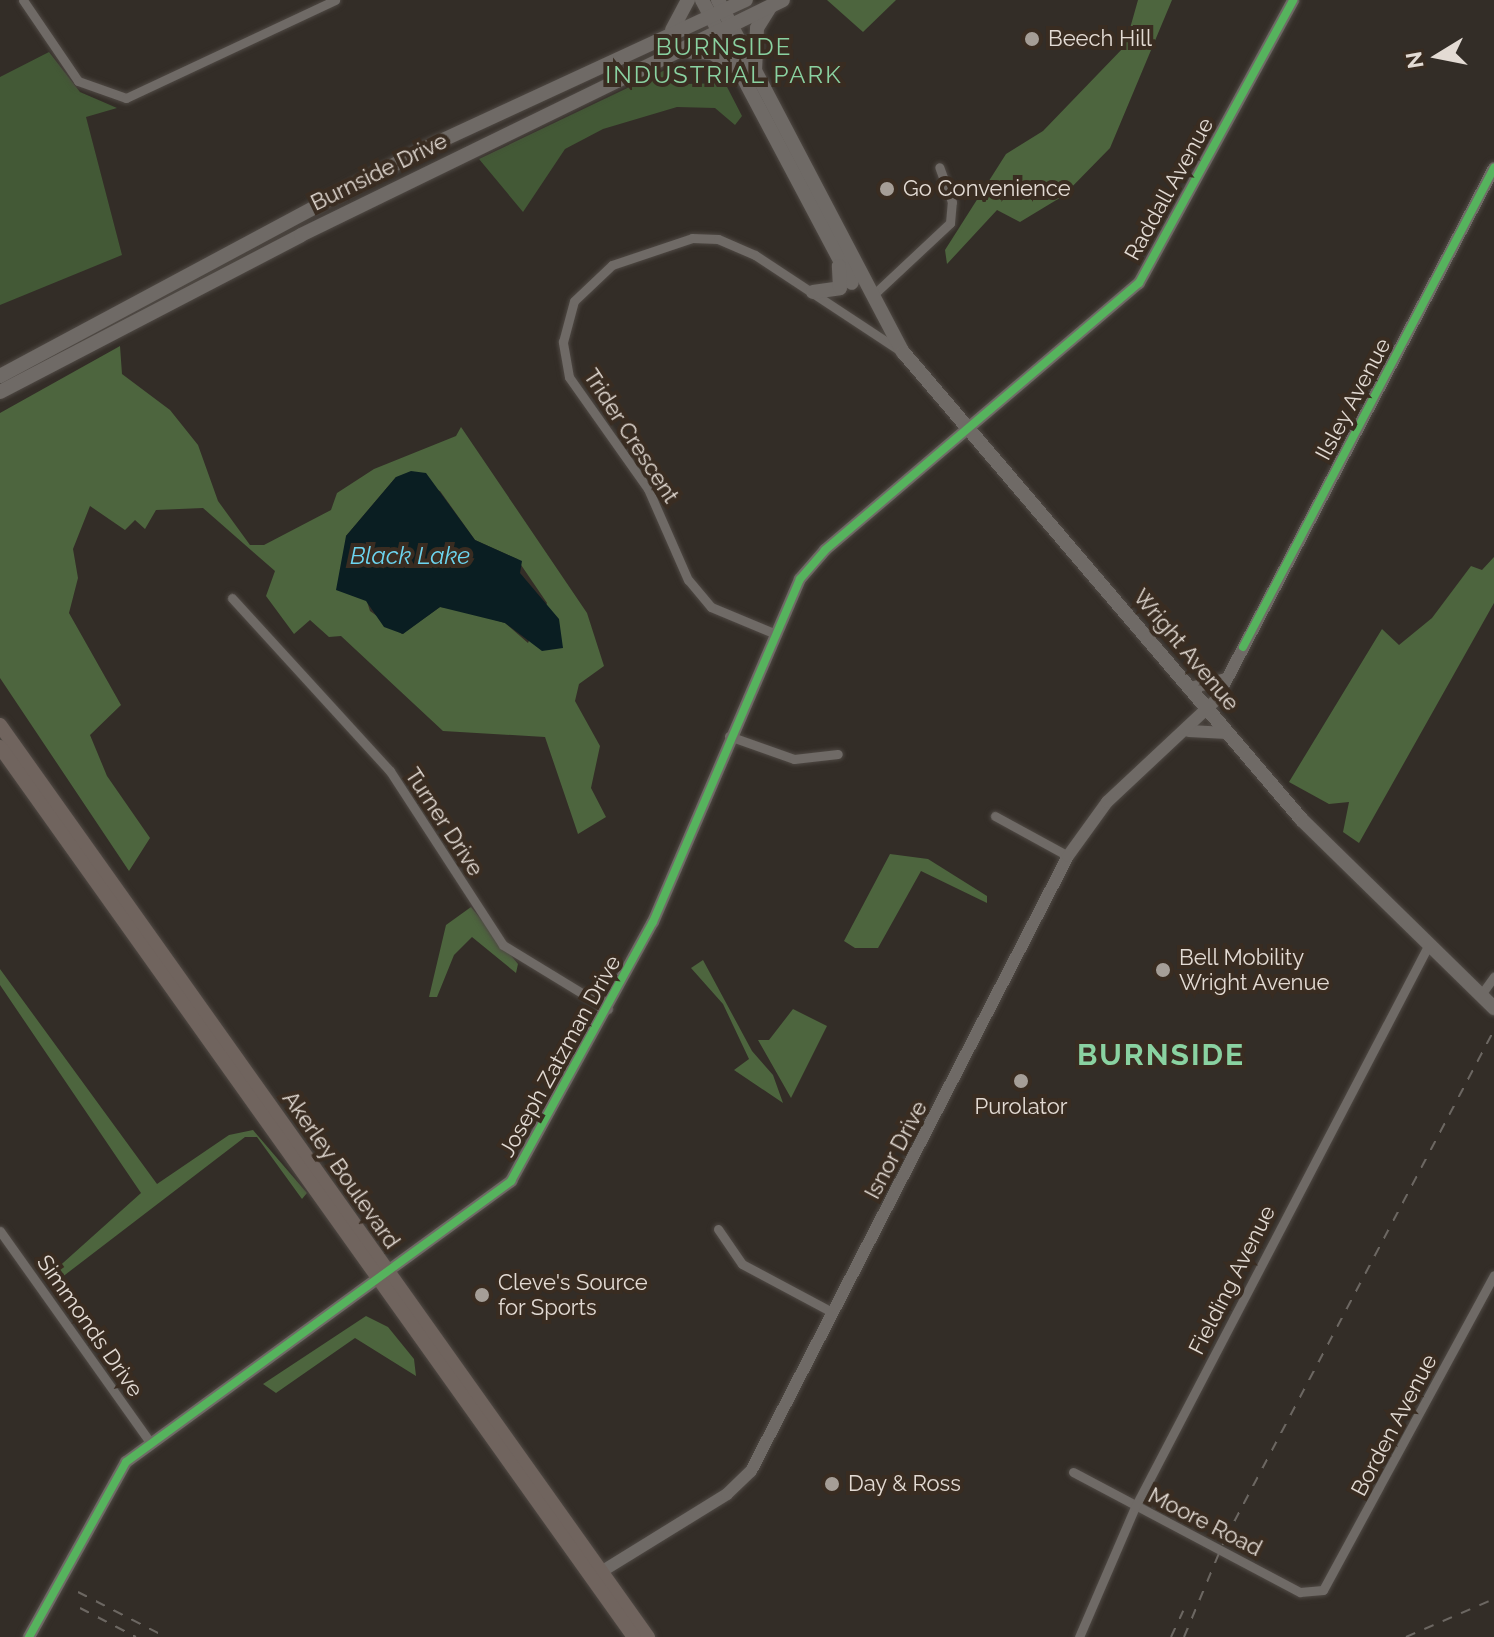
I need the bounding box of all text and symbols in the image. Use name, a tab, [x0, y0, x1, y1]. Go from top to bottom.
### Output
north arrow	[1398, 16, 1478, 96]
place label: Beech Hill	[1048, 26, 1152, 52]
marker: Beech Hill	[1023, 30, 1041, 48]
district label: BURNSIDE INDUSTRIAL PARK	[605, 33, 843, 89]
text: N	[1400, 50, 1429, 71]
street label: Raddall Avenue	[1119, 112, 1219, 266]
street label: Burnside Drive	[307, 128, 451, 216]
place label: Go Convenience	[903, 176, 1071, 202]
marker: Go Convenience	[878, 180, 896, 198]
street label: Ilsley Avenue	[1310, 333, 1396, 465]
street label: Trider Crescent	[578, 364, 684, 508]
water label: Black Lake	[350, 542, 470, 570]
street label: Wright Avenue	[1127, 584, 1245, 716]
street label: Turner Drive	[399, 763, 489, 881]
place label: Bell Mobility Wright Avenue	[1179, 944, 1330, 996]
street label: Joseph Zatzman Drive	[494, 951, 626, 1161]
marker: Bell Mobility Wright Avenue	[1154, 961, 1172, 979]
district label: BURNSIDE	[1077, 1037, 1245, 1073]
marker: Purolator	[1012, 1072, 1030, 1090]
street label: Akerley Boulevard	[277, 1086, 405, 1254]
place label: Purolator	[974, 1094, 1068, 1120]
street label: Isnor Drive	[859, 1096, 933, 1204]
street label: Fielding Avenue	[1183, 1201, 1281, 1359]
street label: Simmonds Drive	[31, 1250, 149, 1402]
place label: Cleve's Source for Sports	[498, 1269, 648, 1320]
marker: Cleve's Source for Sports	[473, 1286, 491, 1304]
street label: Borden Avenue	[1345, 1349, 1443, 1501]
place label: Day & Ross	[848, 1471, 961, 1497]
marker: Day & Ross	[823, 1475, 841, 1493]
street label: Moore Road	[1144, 1482, 1266, 1562]

